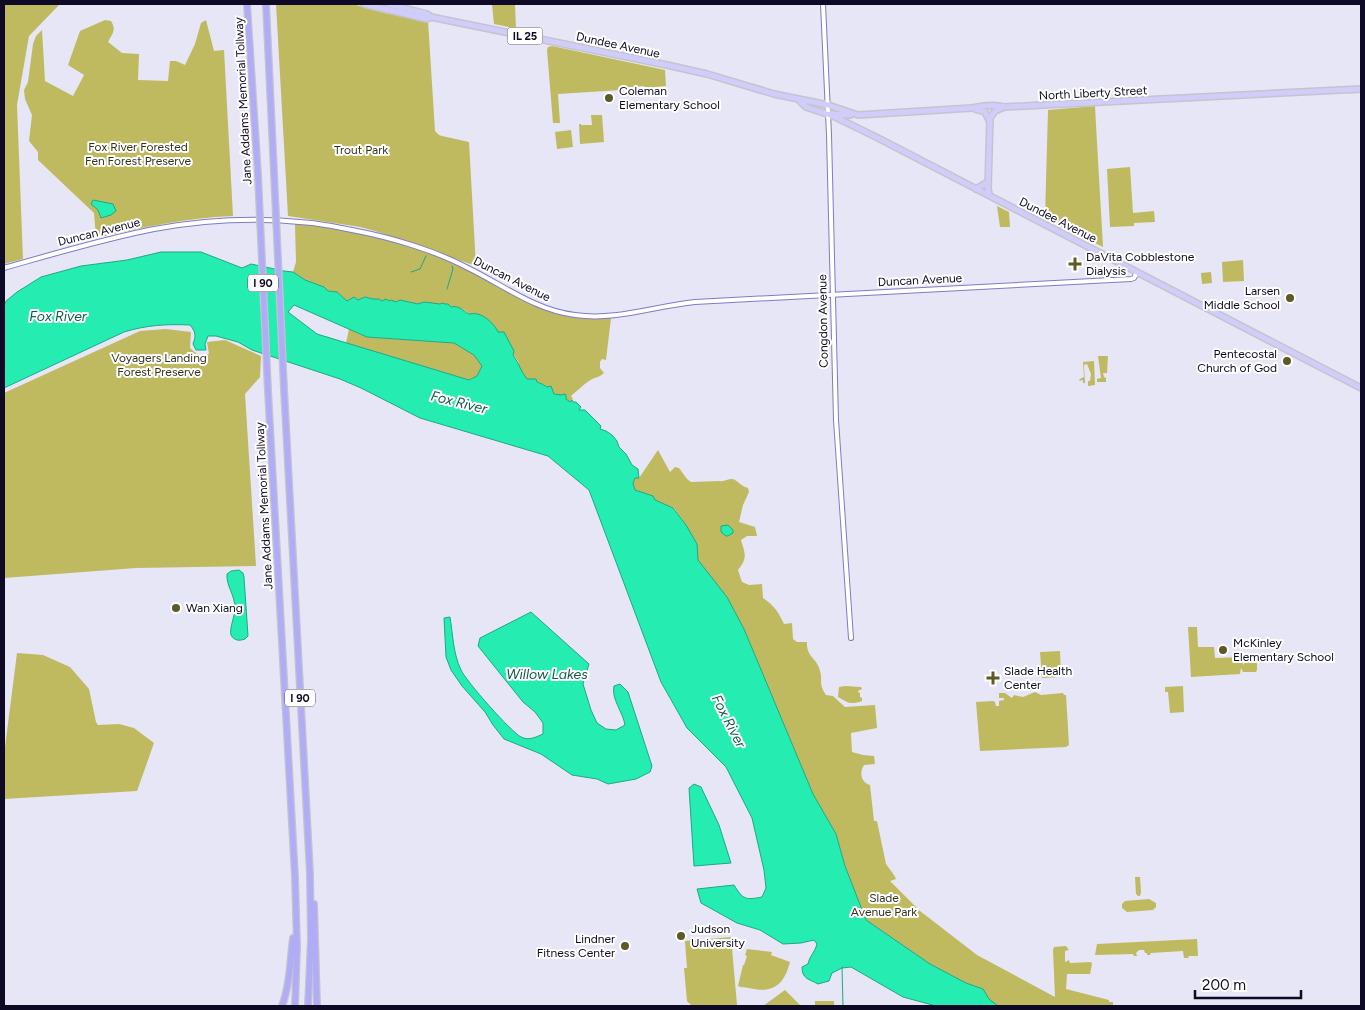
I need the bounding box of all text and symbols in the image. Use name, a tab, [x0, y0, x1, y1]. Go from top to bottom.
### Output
street label: Jane Addams Memorial Tollway	[232, 16, 254, 185]
road number: IL 25	[508, 28, 542, 44]
street label: Dundee Avenue	[575, 29, 662, 61]
street label: North Liberty Street	[1038, 83, 1148, 103]
place label: Coleman Elementary School	[619, 84, 720, 112]
marker: Coleman Elementary School	[603, 92, 615, 104]
park label: Fox River Forested Fen Forest Preserve	[85, 140, 192, 168]
park label: Trout Park	[334, 143, 388, 157]
street label: Dundee Avenue	[1017, 194, 1100, 246]
street label: Duncan Avenue	[56, 215, 142, 249]
place label: DaVita Cobblestone Dialysis	[1086, 250, 1195, 278]
street label: Duncan Avenue	[471, 254, 553, 305]
marker: DaVita Cobblestone Dialysis	[1068, 257, 1082, 271]
street label: Duncan Avenue	[877, 271, 963, 289]
road number: I 90	[248, 274, 278, 292]
street label: Congdon Avenue	[815, 274, 831, 368]
place label: Larsen Middle School	[1204, 284, 1280, 312]
marker: Larsen Middle School	[1284, 292, 1296, 304]
water label: Fox River	[29, 308, 88, 325]
place label: Pentecostal Church of God	[1197, 347, 1277, 375]
park label: Voyagers Landing Forest Preserve	[111, 351, 207, 379]
marker: Pentecostal Church of God	[1281, 355, 1293, 367]
water label: Fox River	[429, 387, 490, 418]
street label: Jane Addams Memorial Tollway	[253, 421, 275, 590]
place label: Wan Xiang	[186, 601, 243, 615]
marker: Wan Xiang	[170, 602, 182, 614]
place label: McKinley Elementary School	[1233, 636, 1334, 664]
marker: McKinley Elementary School	[1217, 644, 1229, 656]
place label: Slade Health Center	[1004, 664, 1073, 692]
water label: Willow Lakes	[506, 666, 588, 683]
marker: Slade Health Center	[986, 671, 1000, 685]
road number: I 90	[285, 690, 315, 706]
water label: Fox River	[708, 692, 750, 752]
park label: Slade Avenue Park	[851, 891, 917, 919]
place label: Judson University	[691, 922, 746, 950]
marker: Judson University	[675, 930, 687, 942]
place label: Lindner Fitness Center	[537, 932, 615, 960]
marker: Lindner Fitness Center	[619, 940, 631, 952]
scale bar	[1195, 968, 1301, 1000]
text: 200 m	[1202, 976, 1246, 994]

